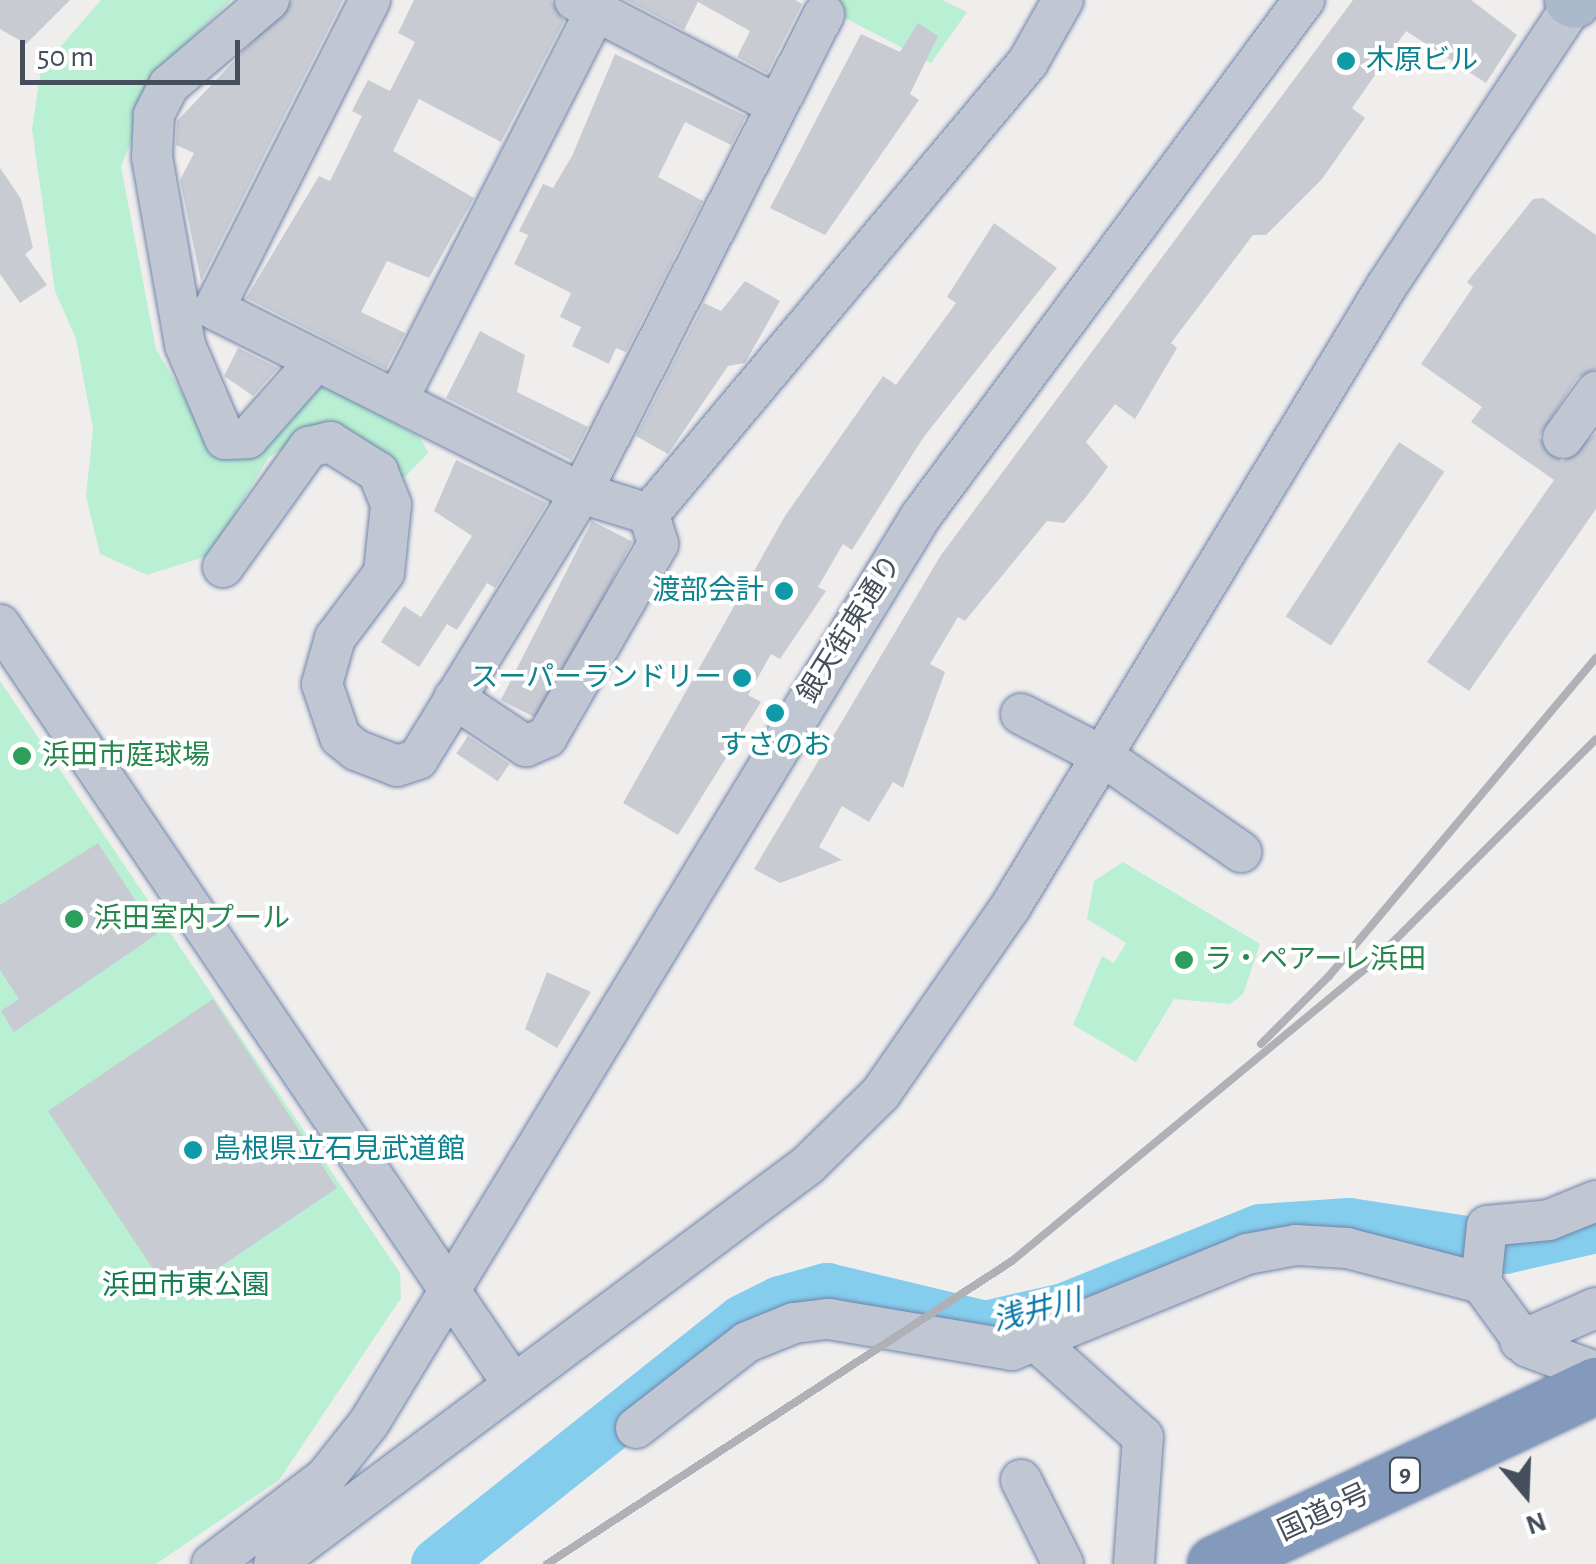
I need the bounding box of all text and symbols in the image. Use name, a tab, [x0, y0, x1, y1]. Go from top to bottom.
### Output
scale bar	[25, 20, 245, 82]
text: 50 m	[37, 42, 94, 72]
place label: 木原ビル	[1366, 44, 1478, 78]
marker: 木原ビル	[1335, 50, 1357, 72]
street label: 銀天街東通り	[791, 549, 909, 709]
place label: 渡部会計	[652, 574, 764, 608]
marker: 渡部会計	[773, 580, 795, 602]
place label: スーパーランドリー	[470, 661, 722, 695]
marker: スーパーランドリー	[731, 667, 753, 689]
marker: すさのお	[764, 702, 786, 724]
place label: すさのお	[719, 729, 831, 763]
place label: 浜田市庭球場	[42, 739, 210, 773]
marker: 浜田市庭球場	[11, 745, 33, 767]
place label: 浜田室内プール	[94, 902, 290, 936]
marker: 浜田室内プール	[63, 908, 85, 930]
place label: ラ・ペアーレ浜田	[1204, 943, 1426, 977]
marker: ラ・ペアーレ浜田	[1173, 949, 1195, 971]
place label: 島根県立石見武道館	[213, 1133, 465, 1167]
marker: 島根県立石見武道館	[182, 1139, 204, 1161]
park label: 浜田市東公園	[102, 1269, 270, 1303]
water label: 浅井川	[989, 1283, 1085, 1339]
north arrow	[1476, 1444, 1576, 1544]
road number: 9	[1388, 1455, 1422, 1495]
street label: 国道9号	[1273, 1477, 1375, 1549]
text: N	[1522, 1506, 1550, 1539]

